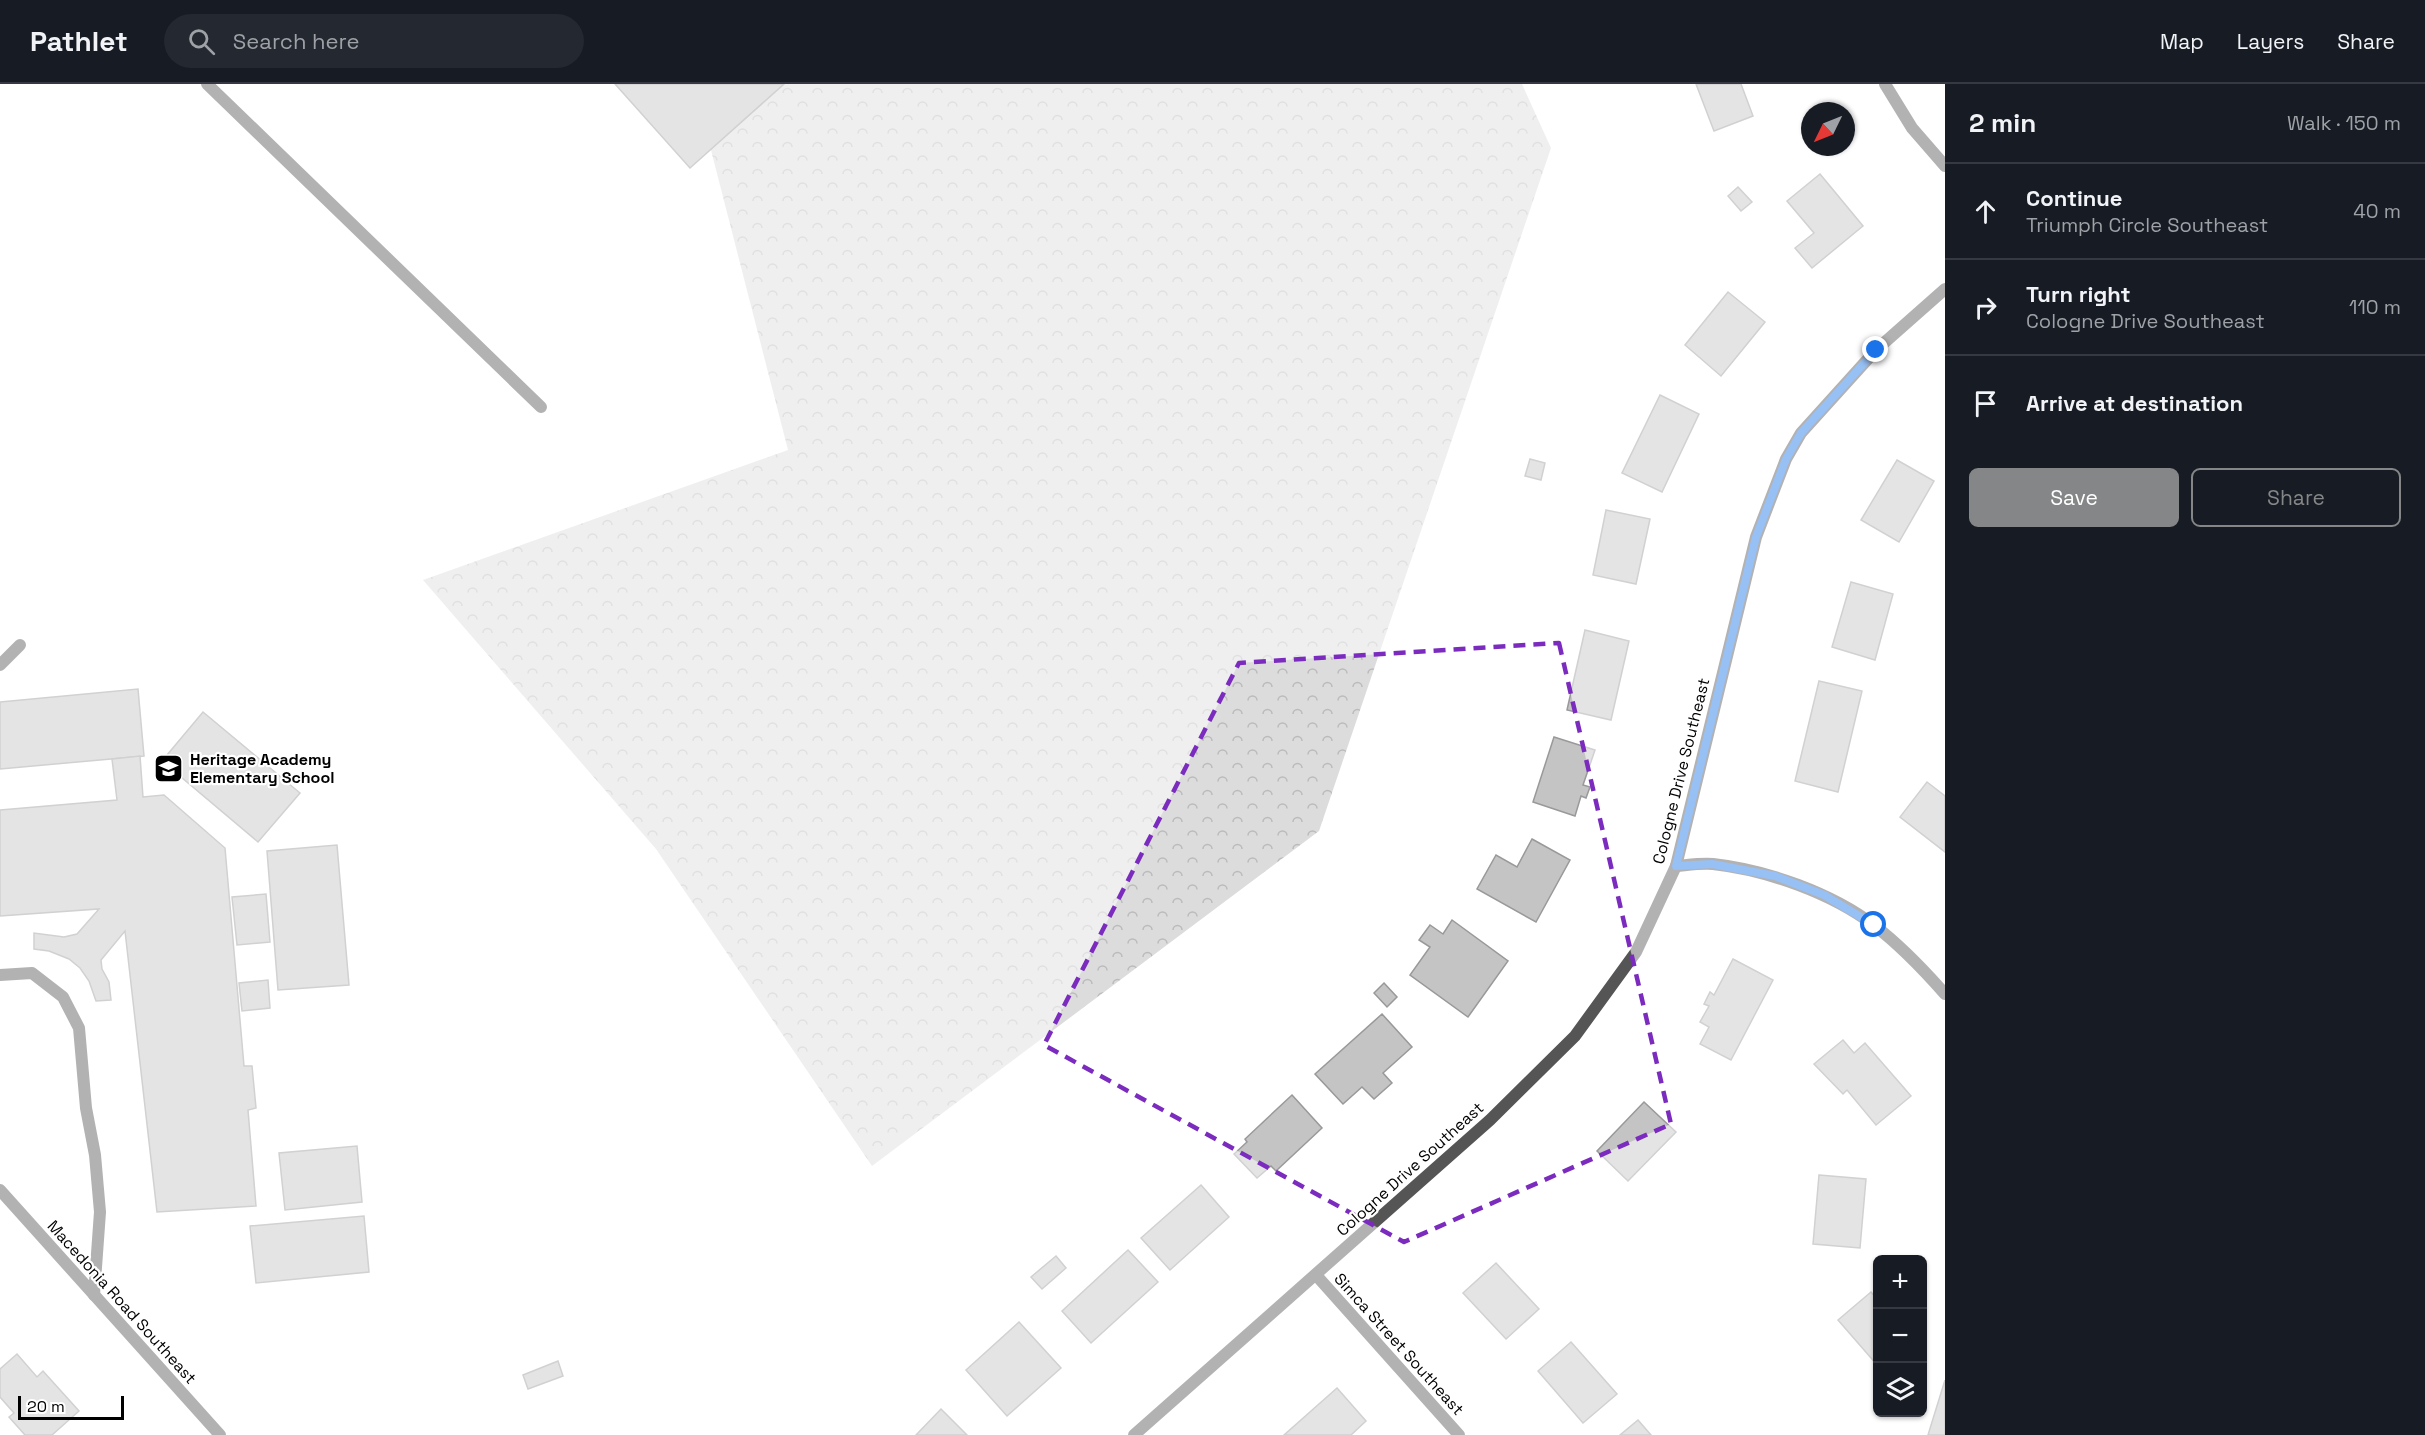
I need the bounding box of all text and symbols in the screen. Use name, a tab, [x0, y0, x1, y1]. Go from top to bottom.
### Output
search box	[164, 14, 584, 68]
text: Pathlet	[30, 23, 128, 59]
icon: search	[185, 25, 218, 58]
text: Search here	[233, 27, 360, 55]
text: Map	[2160, 28, 2204, 55]
text: Layers	[2237, 28, 2304, 55]
text: Share	[2337, 28, 2395, 55]
north arrow	[1801, 102, 1855, 156]
text: 2 min	[1969, 106, 2036, 140]
text: Walk · 150 m	[2287, 110, 2401, 136]
text: Continue	[2026, 184, 2122, 212]
icon: ahead	[1969, 195, 2002, 228]
text: 40 m	[2353, 198, 2401, 224]
text: Triumph Circle Southeast	[2026, 212, 2268, 238]
text: Turn right	[2026, 280, 2131, 308]
icon: right	[1969, 291, 2002, 324]
text: 110 m	[2349, 294, 2401, 320]
text: Cologne Drive Southeast	[2026, 308, 2265, 334]
route end	[1862, 336, 1888, 362]
icon: arrive	[1969, 387, 2002, 420]
text: Arrive at destination	[2026, 389, 2243, 417]
button: Save	[1969, 468, 2179, 527]
button: Share	[2191, 468, 2401, 527]
street label: Cologne Drive Southeast	[1648, 676, 1714, 866]
place label: Heritage Academy Elementary School	[190, 749, 334, 788]
school or university icon: Heritage Academy Elementary School	[153, 752, 185, 784]
route start	[1860, 911, 1886, 937]
street label: Cologne Drive Southeast	[1332, 1097, 1488, 1241]
street label: Macedonia Road Southeast	[43, 1216, 201, 1388]
map controls	[1873, 1255, 1927, 1417]
button: +	[1873, 1255, 1927, 1309]
street label: Simca Street Southeast	[1330, 1269, 1468, 1419]
button: −	[1873, 1309, 1927, 1363]
button: layers	[1873, 1363, 1927, 1417]
scale bar	[18, 1393, 124, 1420]
text: 20 m	[27, 1396, 65, 1417]

